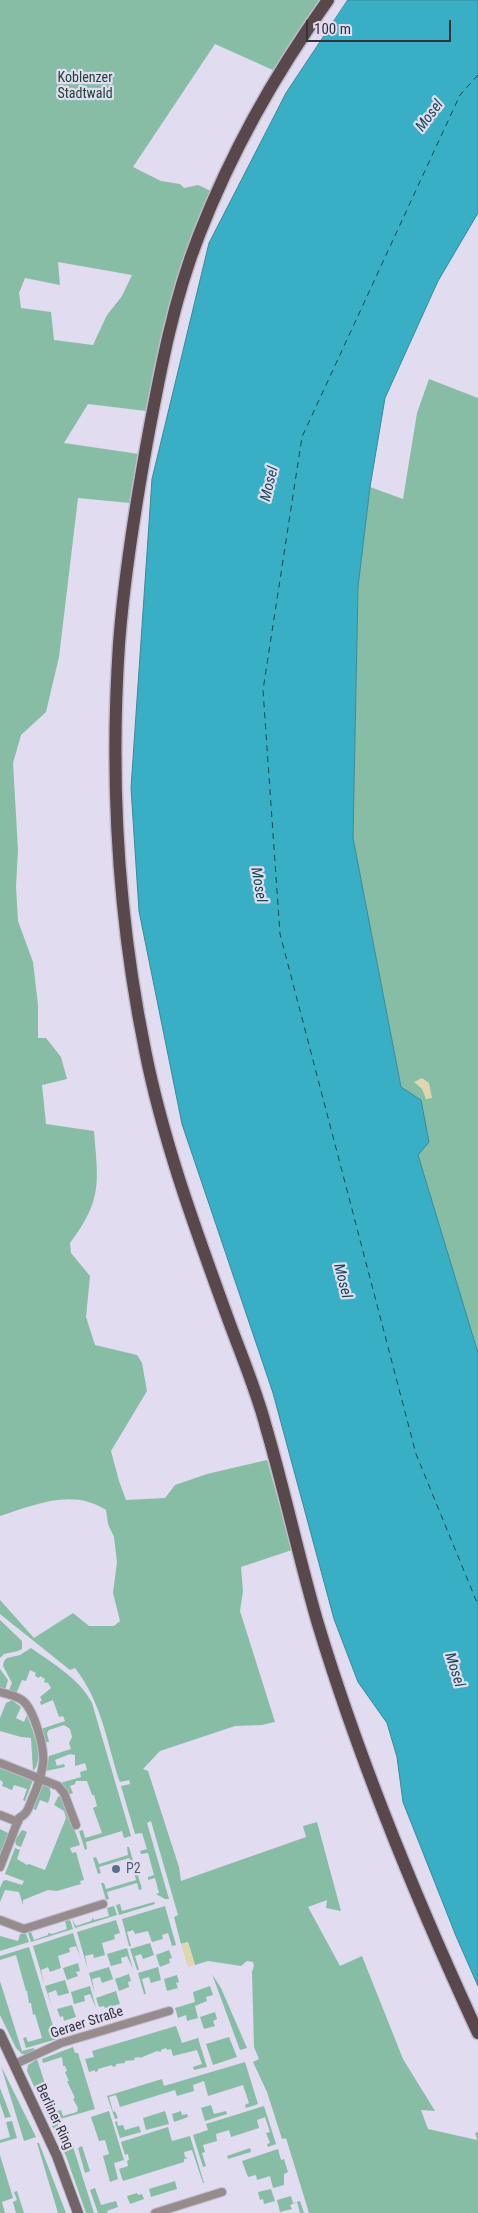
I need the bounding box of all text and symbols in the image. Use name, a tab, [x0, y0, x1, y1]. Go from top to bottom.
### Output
scale bar	[308, 10, 453, 42]
text: 100 m	[314, 20, 351, 38]
park label: Koblenzer Stadtwald	[57, 70, 113, 102]
water label: Mosel	[412, 97, 448, 135]
water label: Mosel	[257, 465, 283, 503]
water label: Mosel	[246, 866, 270, 904]
water label: Mosel	[329, 1262, 355, 1300]
water label: Mosel	[440, 1651, 468, 1689]
place label: P2	[126, 1861, 141, 1877]
marker: P2	[110, 1863, 122, 1875]
street label: Geraer Straße	[48, 2003, 126, 2043]
street label: Berliner Ring	[32, 2082, 76, 2152]

